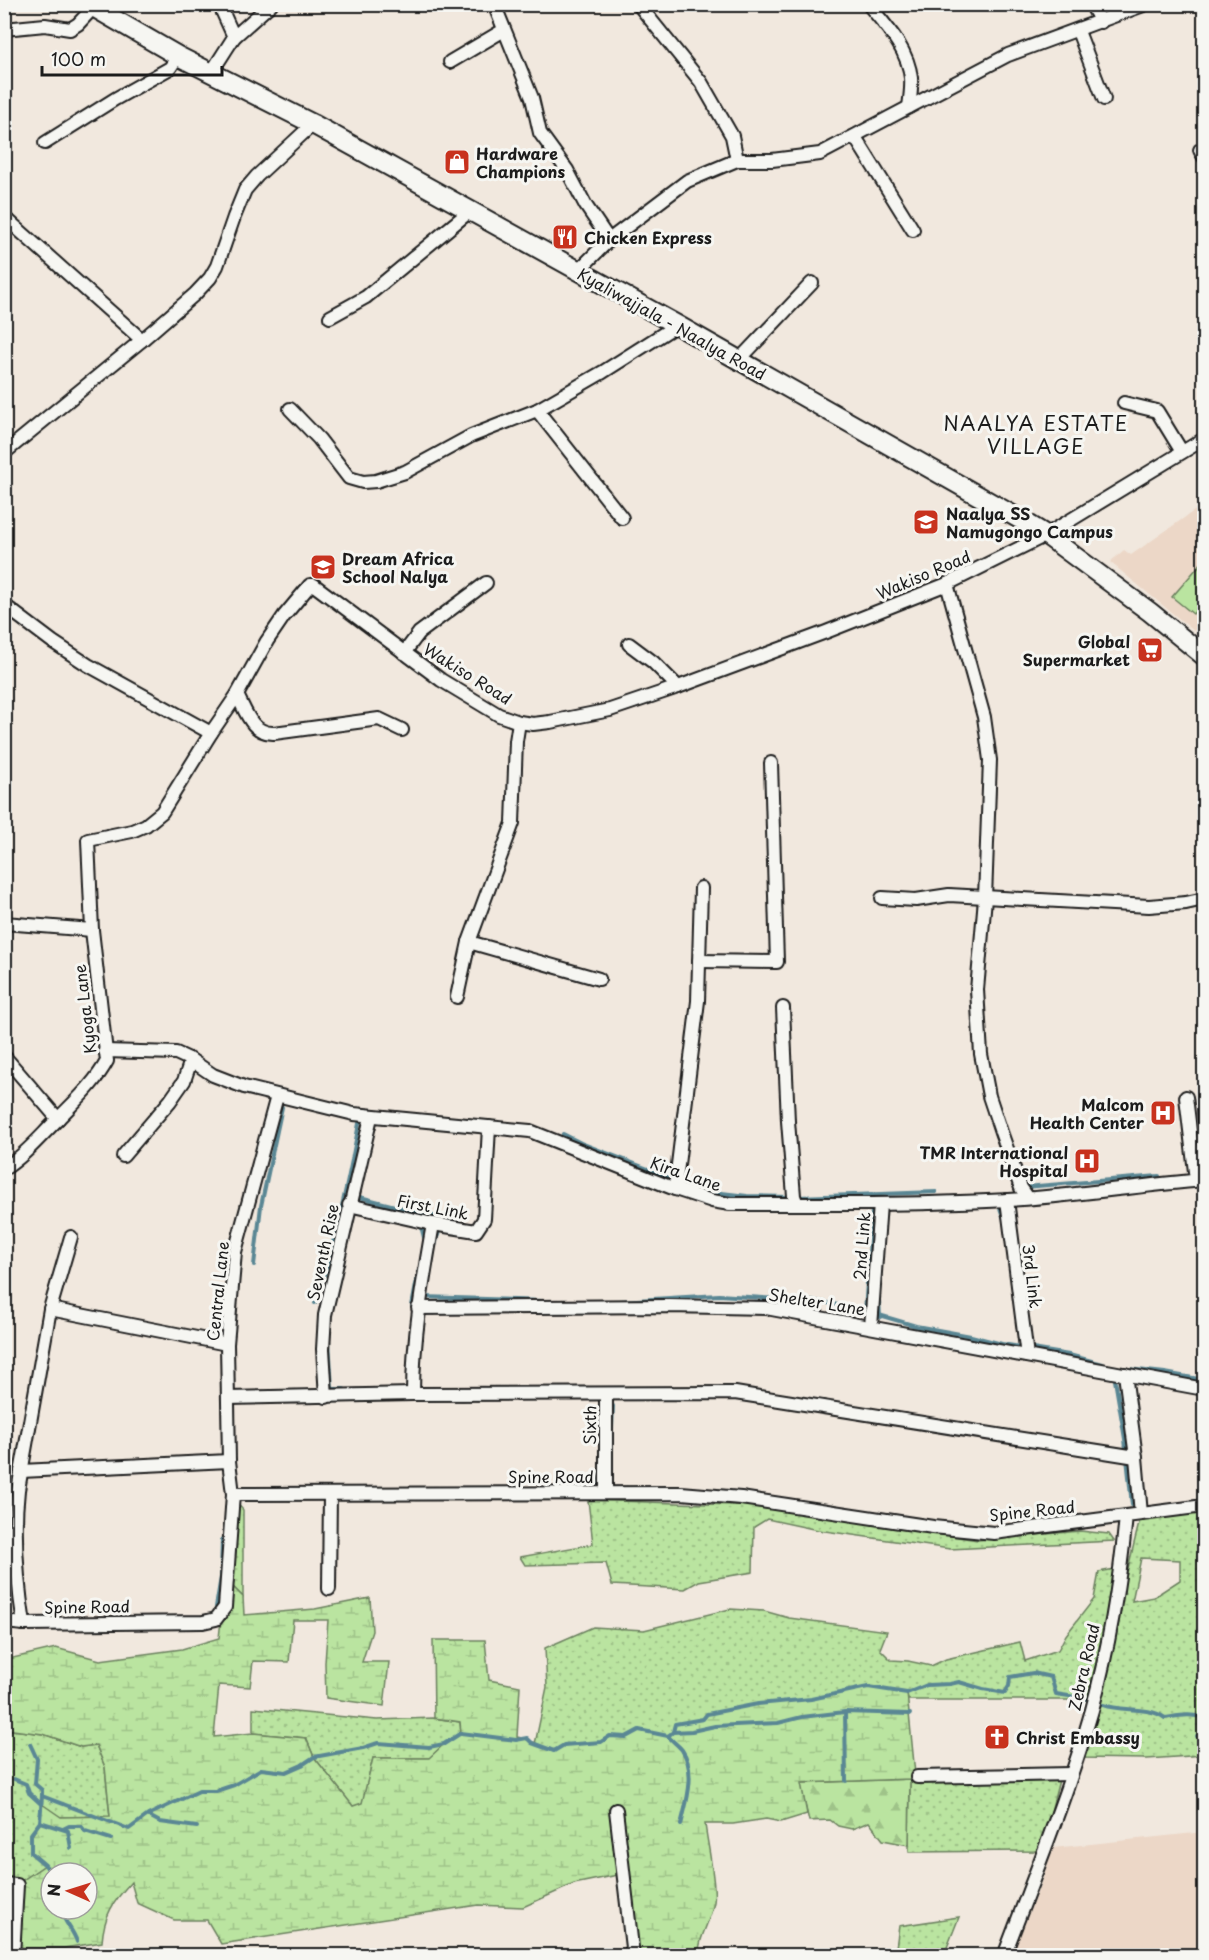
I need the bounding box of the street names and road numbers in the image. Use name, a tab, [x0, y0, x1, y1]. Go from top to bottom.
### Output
street label: Kyaliwajjala - Naalya Road	[573, 261, 771, 385]
street label: Wakiso Road	[872, 543, 974, 605]
street label: Wakiso Road	[419, 636, 517, 710]
street label: Kyoga Lane	[67, 963, 101, 1055]
street label: Kira Lane	[647, 1150, 725, 1196]
street label: First Link	[395, 1187, 471, 1225]
street label: Seventh Rise	[300, 1202, 344, 1302]
street label: 2nd Link	[847, 1211, 875, 1281]
street label: Central Lane	[200, 1240, 234, 1342]
street label: 3rd Link	[1017, 1243, 1049, 1310]
street label: Shelter Lane	[767, 1282, 867, 1320]
street label: Sixth	[577, 1405, 601, 1445]
street label: Spine Road	[508, 1464, 594, 1488]
street label: Spine Road	[988, 1494, 1076, 1526]
street label: Spine Road	[44, 1593, 130, 1619]
street label: Zebra Road	[1061, 1621, 1105, 1713]

